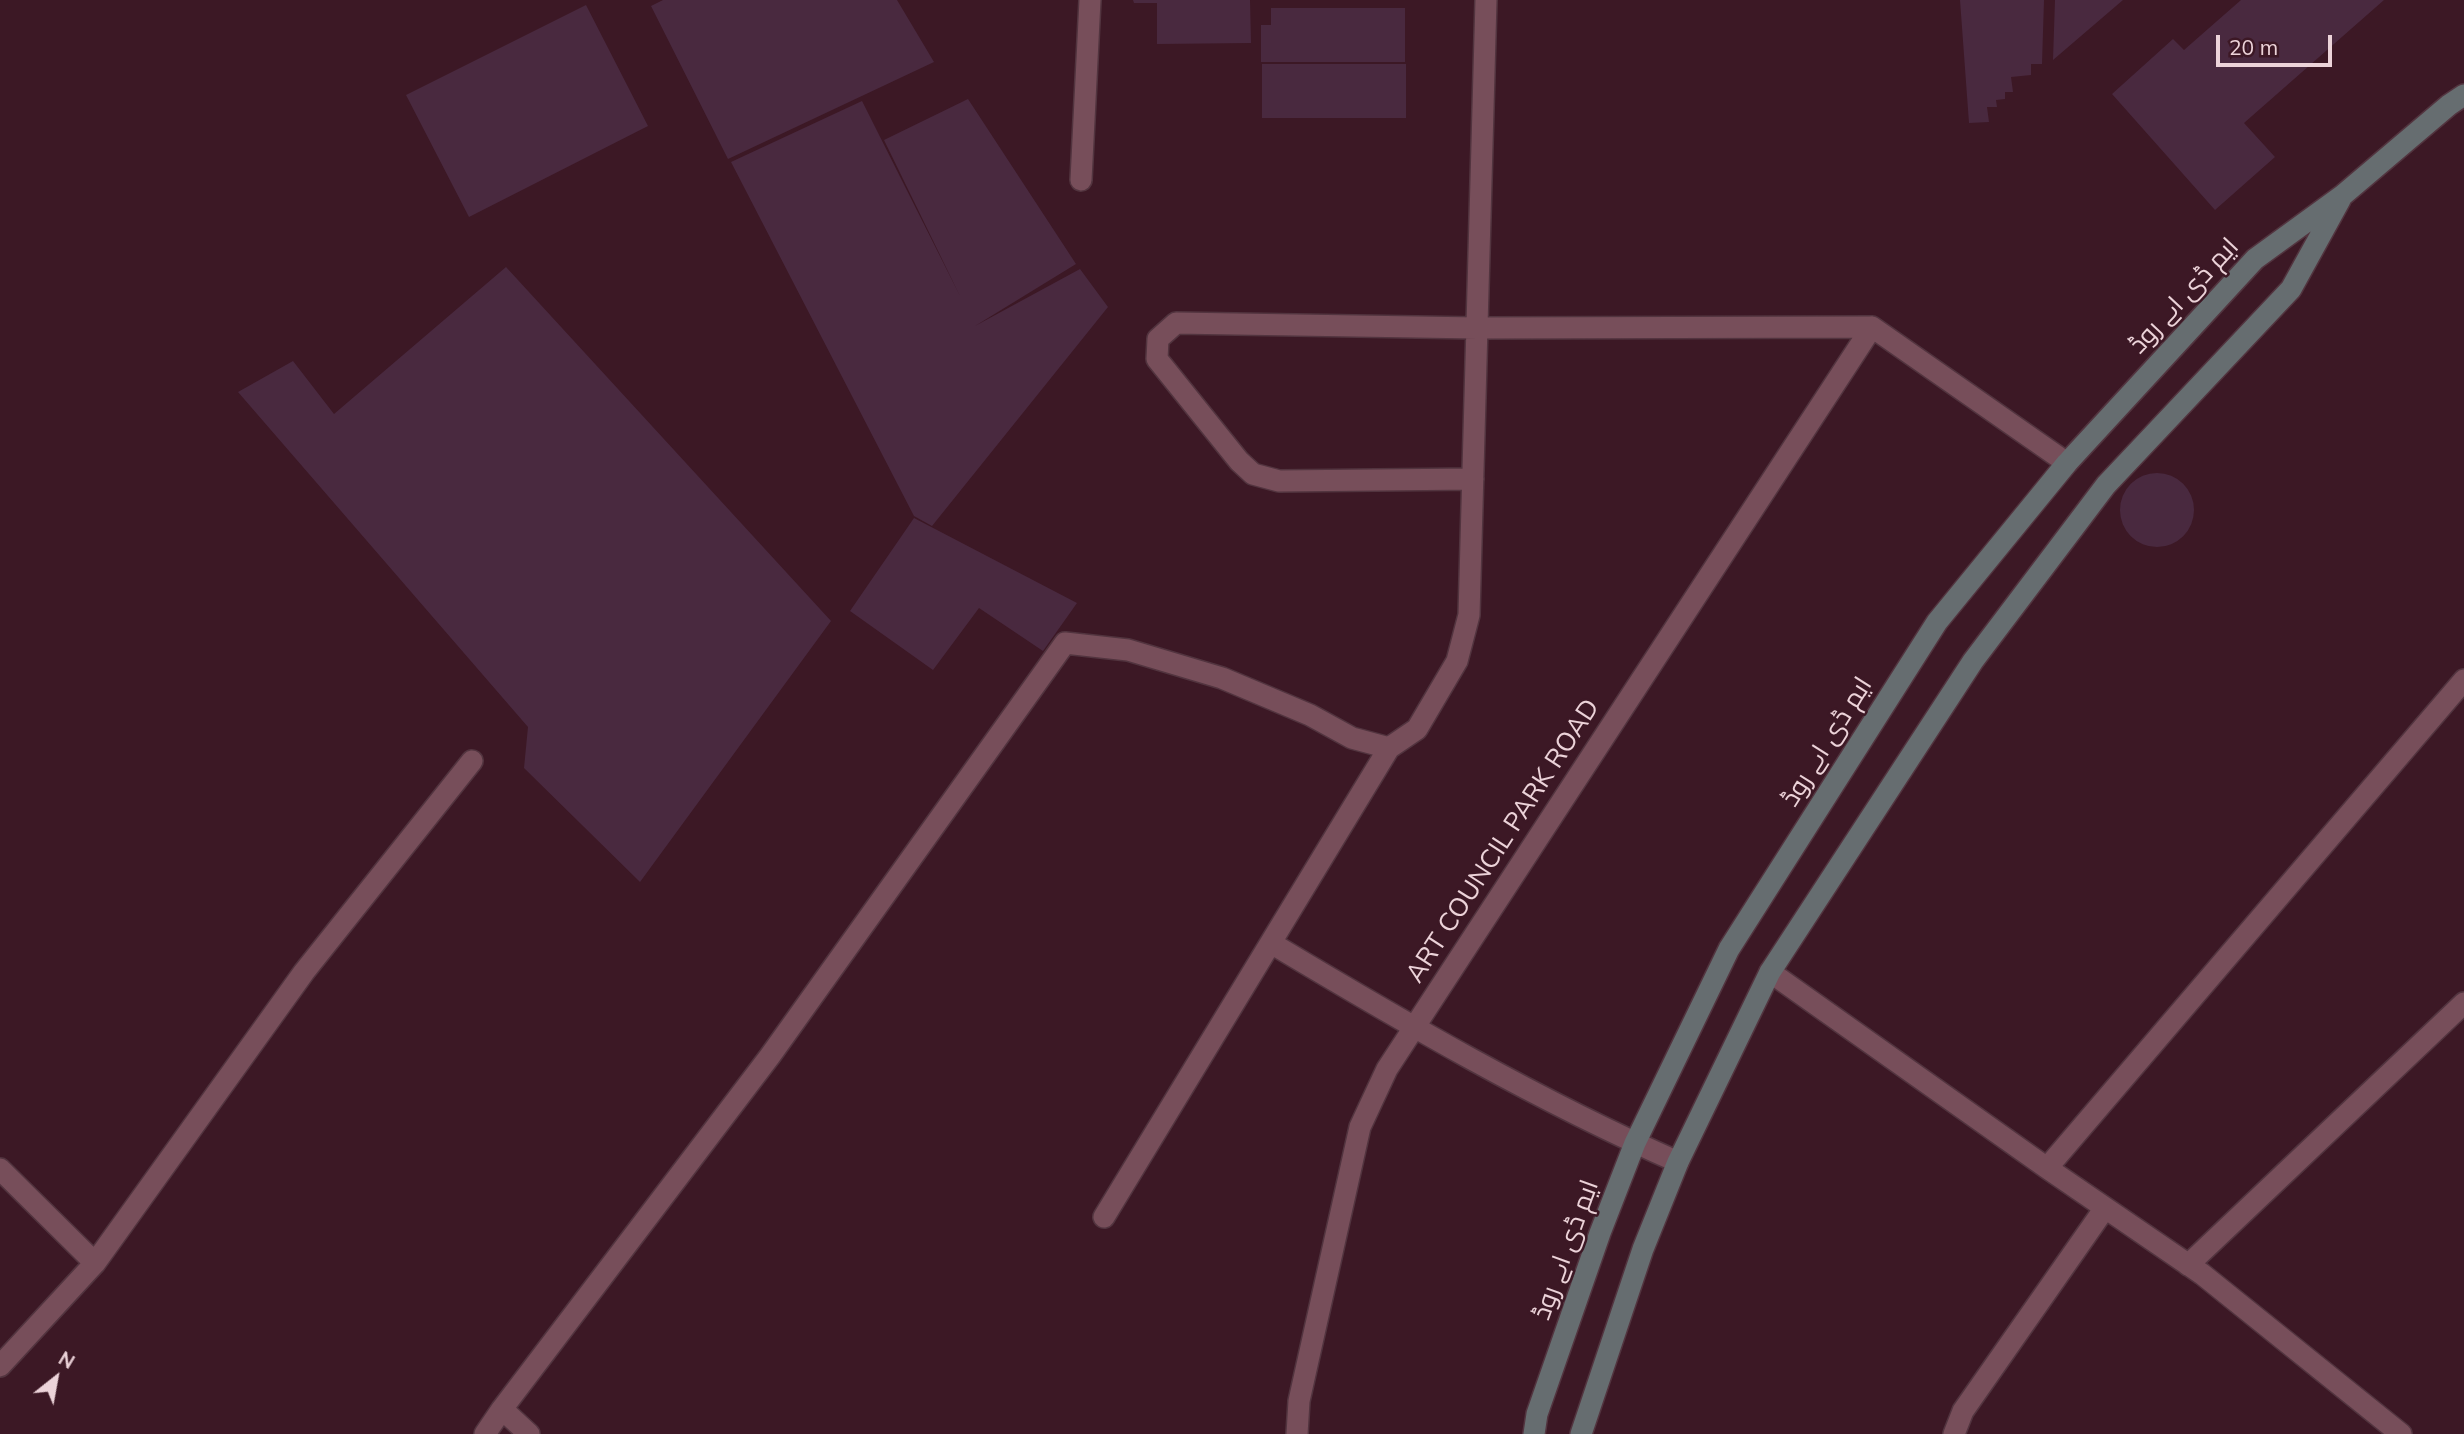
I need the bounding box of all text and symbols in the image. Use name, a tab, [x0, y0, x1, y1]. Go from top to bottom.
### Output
scale bar	[2219, 21, 2334, 65]
text: 20 m	[2229, 34, 2278, 60]
street label: ایم ڈی اے روڈ	[2123, 232, 2245, 360]
street label: ایم ڈی اے روڈ	[1775, 672, 1879, 812]
street label: ART COUNCIL PARK ROAD	[1400, 693, 1606, 989]
street label: ایم ڈی اے روڈ	[1526, 1176, 1606, 1324]
north arrow	[21, 1343, 91, 1413]
text: N	[54, 1346, 79, 1374]

